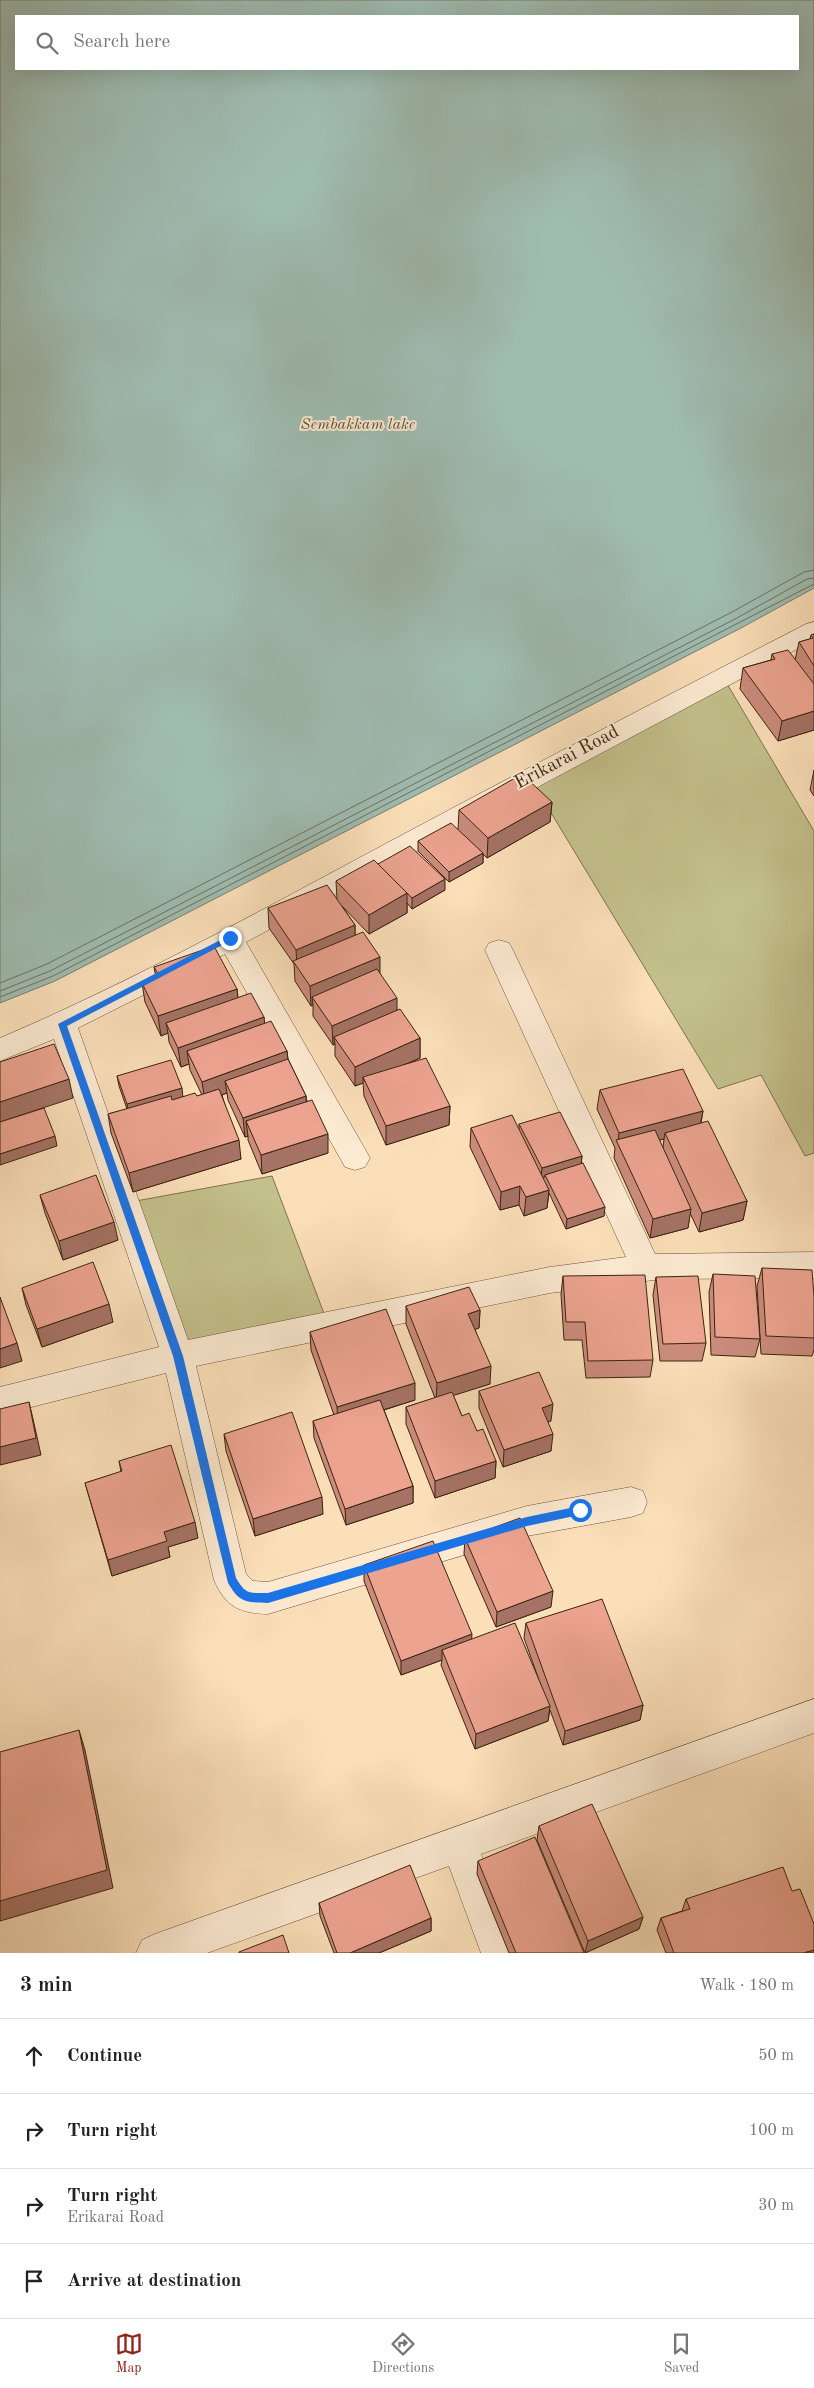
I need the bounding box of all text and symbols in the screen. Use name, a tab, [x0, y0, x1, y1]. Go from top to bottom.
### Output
search box	[15, 15, 799, 70]
icon: search	[33, 29, 61, 57]
text: Search here	[73, 33, 170, 52]
water label: Sembakkam lake	[301, 417, 416, 433]
street label: Erikarai Road	[512, 723, 622, 793]
route end	[219, 927, 242, 950]
route start	[569, 1499, 592, 1522]
text: 3 min	[20, 1975, 73, 1996]
text: Walk · 180 m	[699, 1978, 794, 1994]
icon: ahead	[20, 2042, 48, 2070]
text: Continue	[67, 2047, 142, 2066]
text: 50 m	[758, 2048, 794, 2064]
icon: right	[20, 2117, 48, 2145]
text: Turn right	[67, 2122, 157, 2141]
text: 100 m	[749, 2123, 794, 2139]
text: Turn right	[67, 2187, 157, 2206]
icon: right	[20, 2192, 48, 2220]
text: 30 m	[758, 2198, 794, 2214]
text: Erikarai Road	[67, 2210, 164, 2226]
icon: arrive	[20, 2267, 48, 2295]
text: Arrive at destination	[67, 2272, 241, 2291]
tab: Map	[115, 2330, 143, 2377]
tab: Directions	[372, 2330, 434, 2377]
tab: Saved	[664, 2330, 699, 2377]

